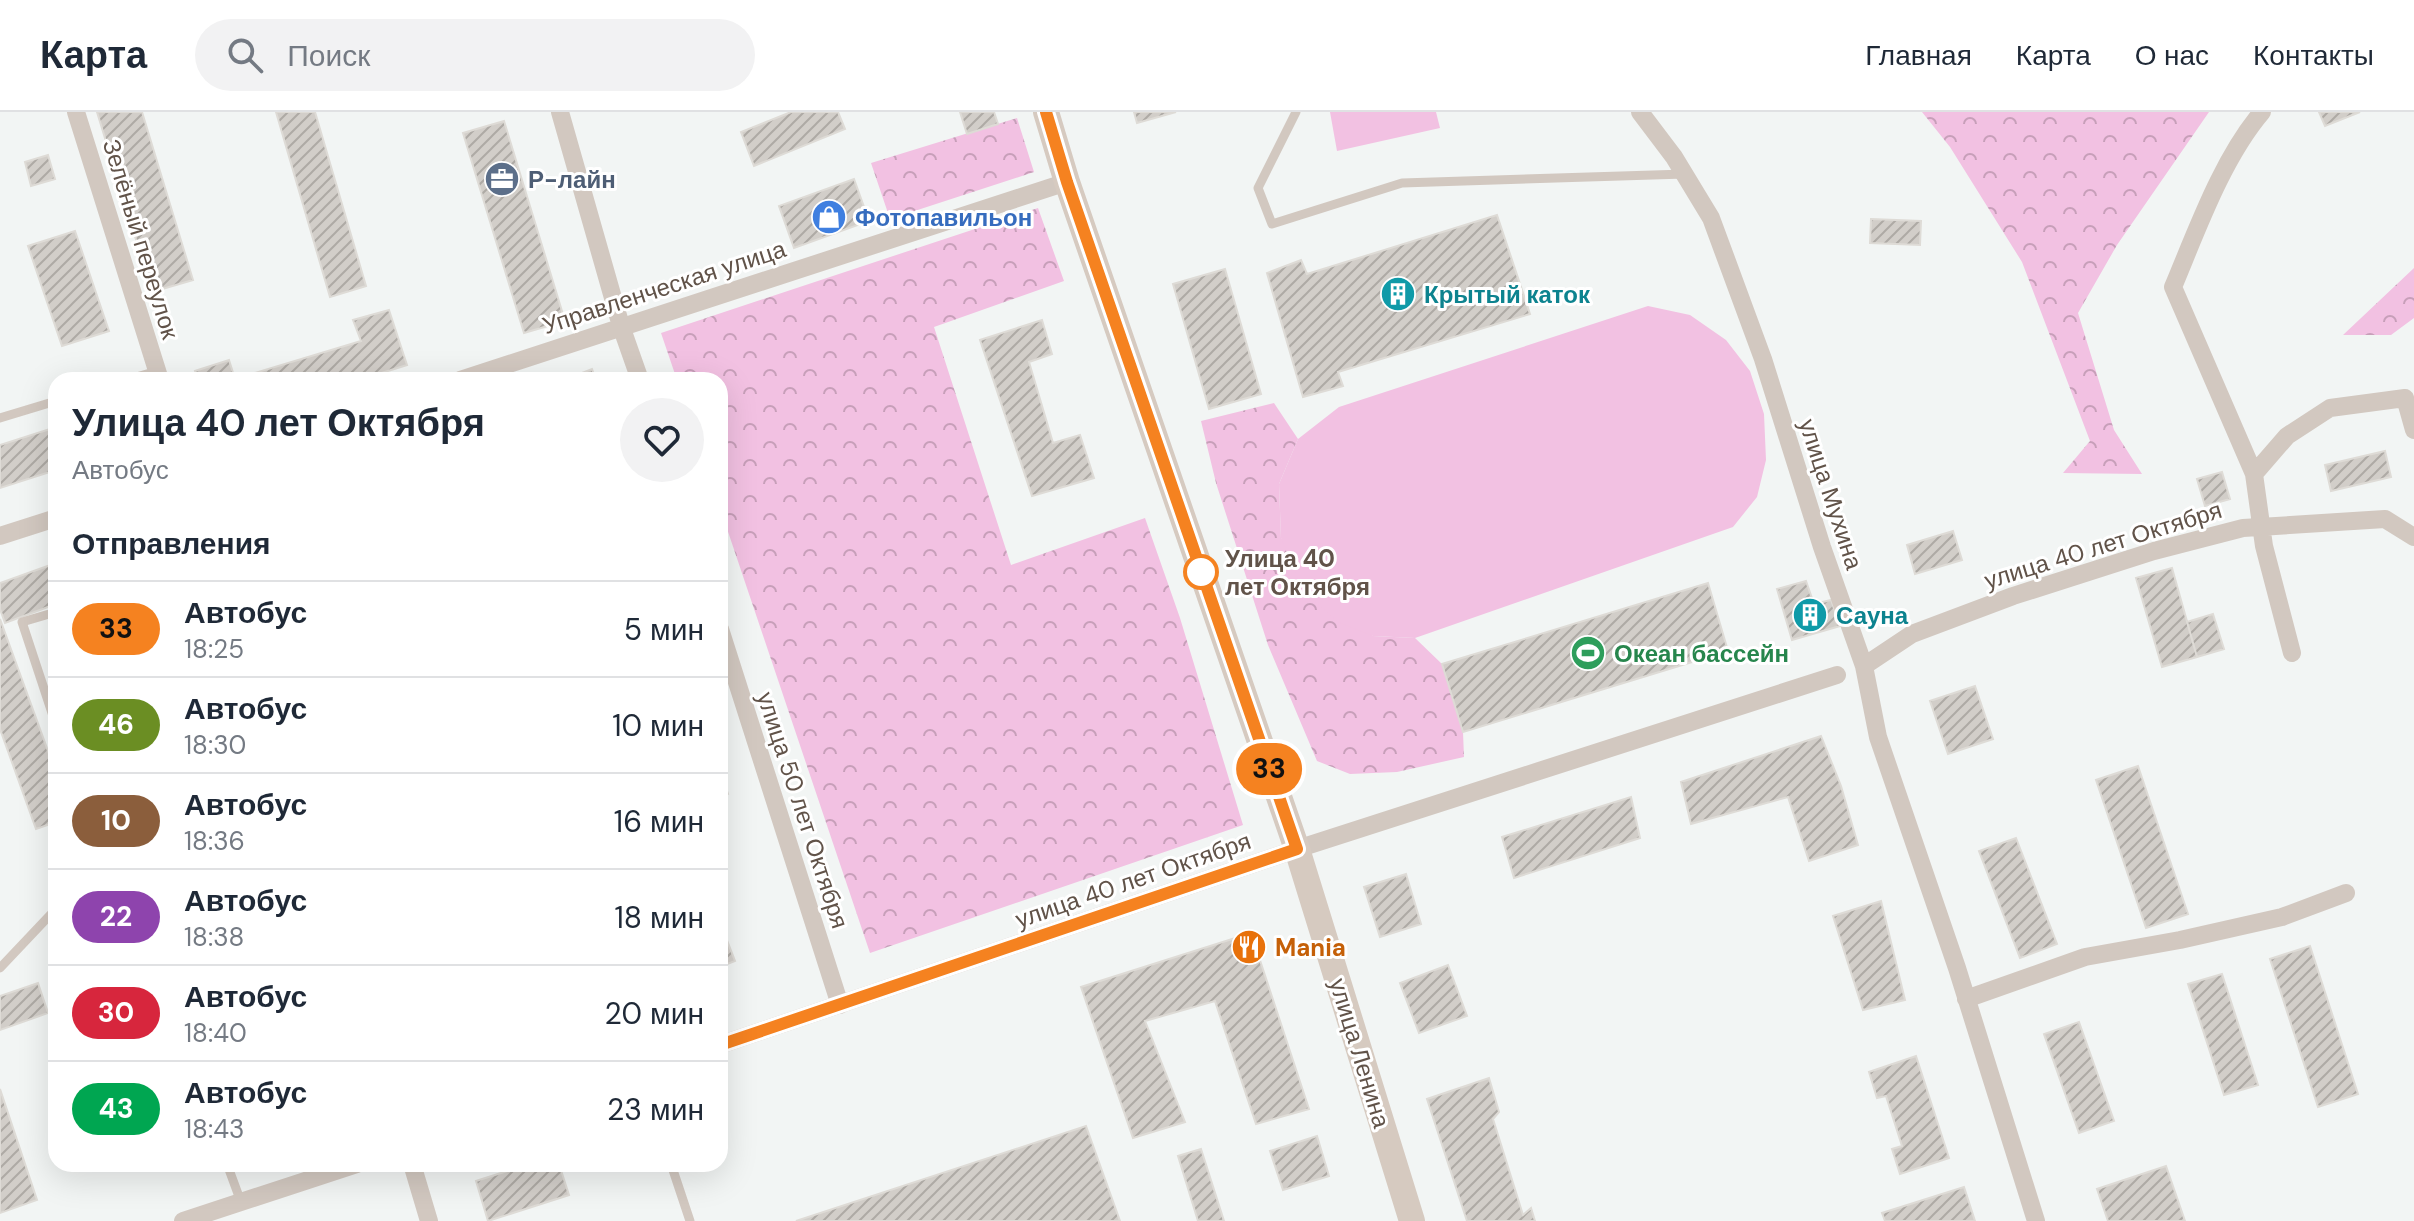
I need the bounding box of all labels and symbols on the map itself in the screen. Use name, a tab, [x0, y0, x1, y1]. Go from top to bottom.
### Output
street label: Зелёный переулок	[96, 135, 186, 343]
office icon: Р-лайн	[483, 160, 521, 198]
place label: Р-лайн	[528, 164, 616, 195]
shop icon: Фотопавильон	[810, 198, 848, 236]
place label: Фотопавильон	[855, 202, 1032, 233]
street label: Управленческая улица	[538, 233, 790, 341]
building icon: Крытый каток	[1379, 275, 1417, 313]
place label: Крытый каток	[1424, 279, 1591, 310]
street label: улица Мухина	[1792, 415, 1870, 574]
street label: улица 40 лет Октября	[1980, 494, 2226, 596]
place label: Улица 40 лет Октября	[1225, 543, 1370, 602]
marker: Улица 40 лет Октября	[1184, 555, 1218, 589]
building icon: Сауна	[1791, 596, 1829, 634]
place label: Сауна	[1836, 600, 1909, 631]
sports icon: Океан бассейн	[1569, 634, 1607, 672]
place label: Океан бассейн	[1614, 638, 1789, 669]
street label: улица 50 лет Октября	[750, 688, 856, 932]
line badge: 33	[1233, 743, 1305, 795]
street label: улица 40 лет Октября	[1011, 825, 1255, 935]
restaurant icon: Mania	[1230, 928, 1268, 966]
place label: Mania	[1275, 932, 1346, 963]
street label: улица Ленина	[1323, 974, 1398, 1132]

